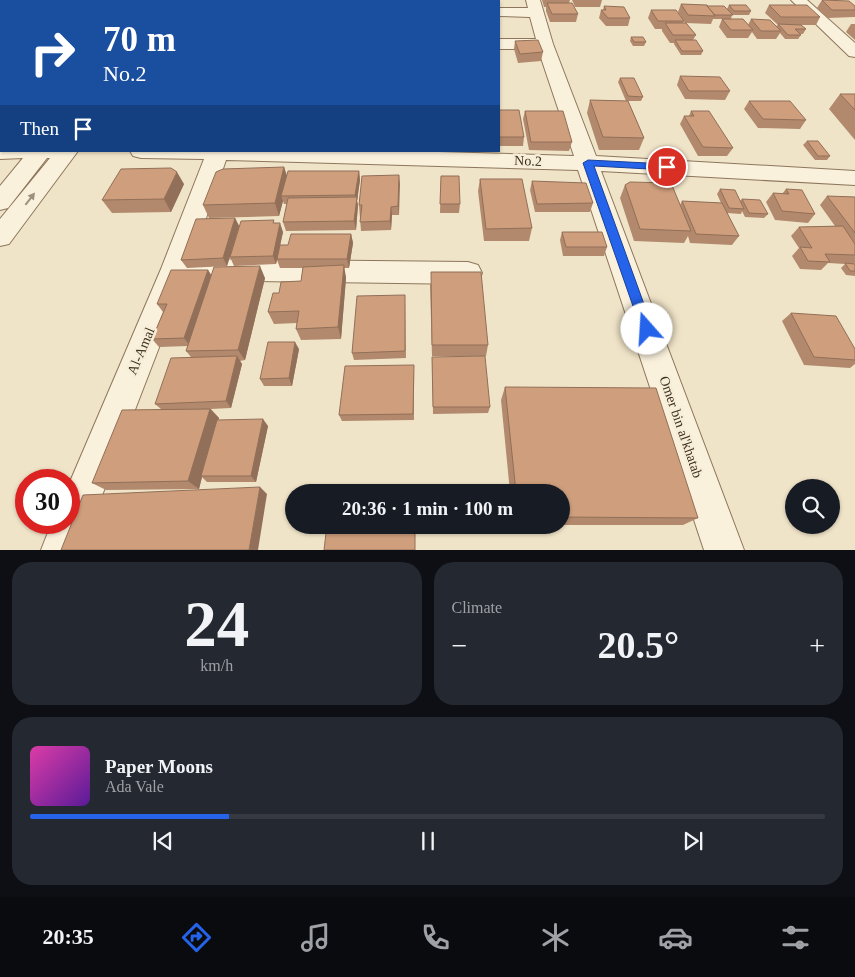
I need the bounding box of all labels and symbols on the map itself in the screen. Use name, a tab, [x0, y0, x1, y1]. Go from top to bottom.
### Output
pin	[646, 146, 688, 188]
street label: No.2	[514, 153, 542, 169]
one-way arrow	[25, 192, 35, 206]
position arrow	[620, 302, 672, 354]
street label: Al-Amal	[124, 325, 158, 377]
street label: Omer bin al'khatab	[657, 374, 705, 480]
speed limit sign: 30	[15, 469, 80, 534]

